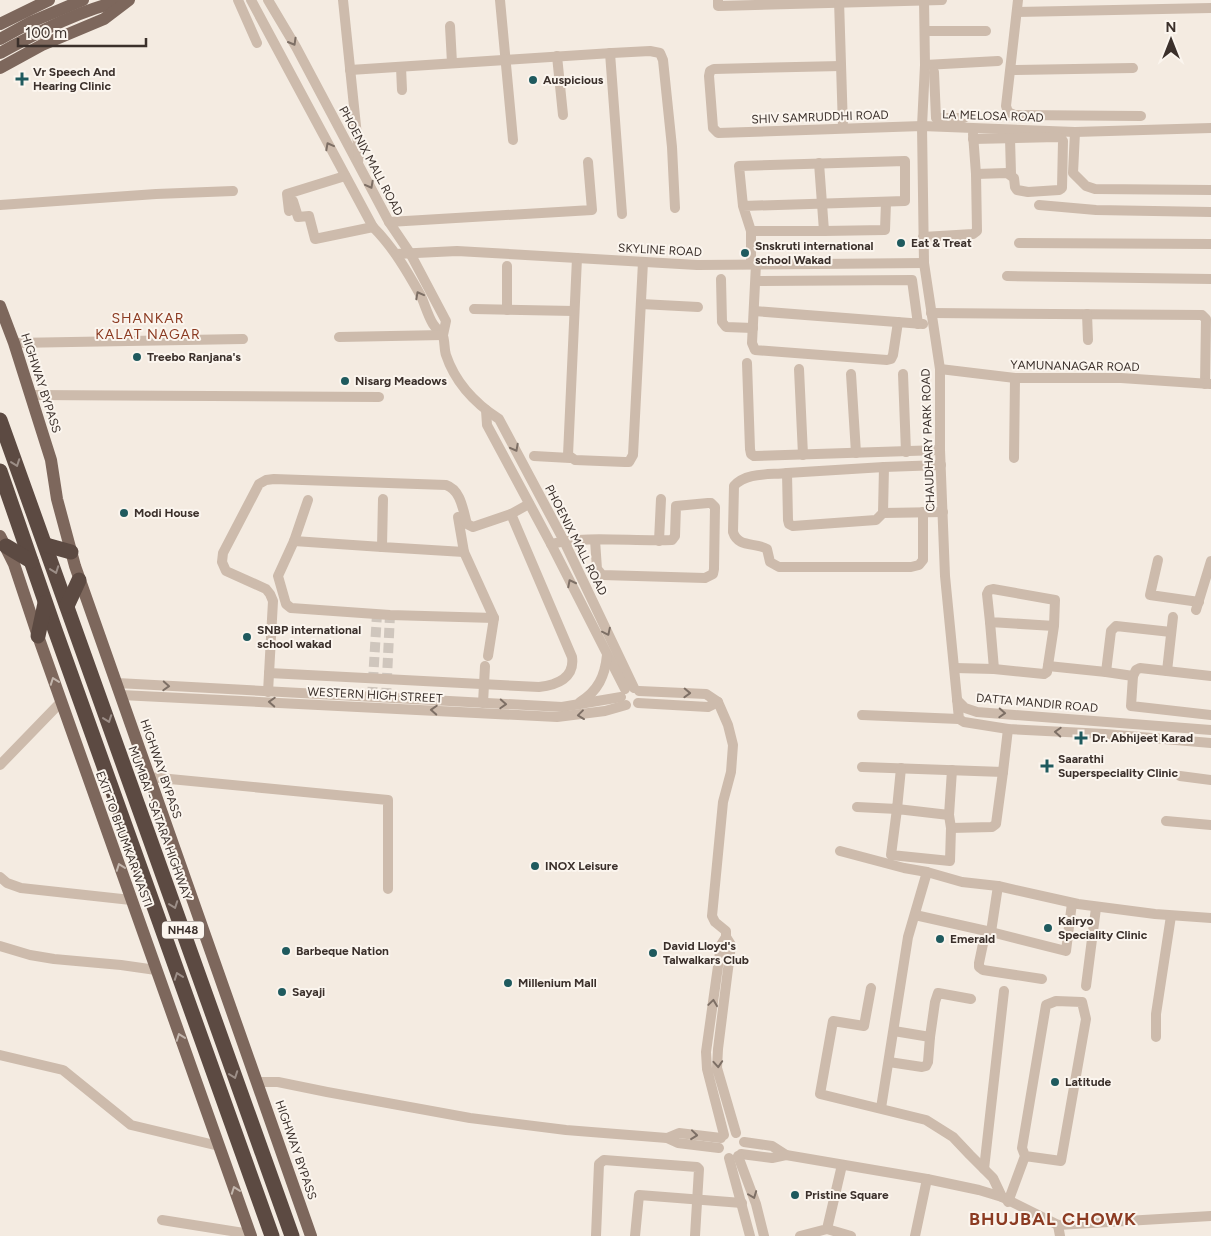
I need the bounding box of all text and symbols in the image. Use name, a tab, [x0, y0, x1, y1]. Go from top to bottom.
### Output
scale bar	[18, 15, 145, 47]
north arrow	[1146, 15, 1196, 65]
text: N	[1166, 19, 1176, 36]
text: 100 m	[25, 24, 67, 42]
one-way arrow	[287, 37, 297, 46]
place label: Vr Speech And Hearing Clinic	[33, 65, 115, 93]
marker: Vr Speech And Hearing Clinic	[15, 72, 29, 86]
place label: Auspicious	[543, 73, 604, 87]
marker: Auspicious	[527, 74, 539, 86]
street label: PHOENIX MALL ROAD	[336, 104, 406, 218]
street label: LA MELOSA ROAD	[942, 107, 1044, 125]
street label: SHIV SAMRUDDHI ROAD	[751, 108, 889, 126]
one-way arrow	[325, 142, 335, 151]
one-way arrow	[364, 180, 374, 189]
place label: Eat & Treat	[911, 236, 972, 250]
marker: Eat & Treat	[895, 237, 907, 249]
place label: Snskruti international school Wakad	[755, 239, 874, 267]
street label: SKYLINE ROAD	[618, 241, 702, 259]
marker: Snskruti international school Wakad	[739, 247, 751, 259]
one-way arrow	[415, 291, 425, 300]
district label: SHANKAR KALAT NAGAR	[95, 310, 201, 343]
street label: HIGHWAY BYPASS	[18, 331, 64, 435]
place label: Treebo Ranjana's	[147, 350, 241, 364]
marker: Treebo Ranjana's	[131, 351, 143, 363]
street label: YAMUNANAGAR ROAD	[1010, 358, 1140, 374]
street label: CHAUDHARY PARK ROAD	[919, 368, 937, 512]
place label: Nisarg Meadows	[355, 374, 447, 388]
marker: Nisarg Meadows	[339, 375, 351, 387]
one-way arrow	[508, 443, 518, 452]
one-way arrow	[11, 459, 21, 467]
street label: PHOENIX MALL ROAD	[542, 482, 610, 598]
place label: Modi House	[134, 506, 200, 520]
marker: Modi House	[118, 507, 130, 519]
one-way arrow	[49, 565, 59, 574]
one-way arrow	[567, 580, 577, 589]
place label: SNBP international school wakad	[257, 623, 361, 651]
one-way arrow	[601, 627, 611, 636]
marker: SNBP international school wakad	[241, 631, 253, 643]
one-way arrow	[50, 677, 60, 686]
one-way arrow	[162, 680, 170, 691]
street label: WESTERN HIGH STREET	[307, 684, 443, 706]
one-way arrow	[684, 688, 692, 699]
street label: DATTA MANDIR ROAD	[975, 691, 1099, 715]
one-way arrow	[267, 697, 275, 708]
one-way arrow	[499, 699, 507, 709]
one-way arrow	[430, 705, 438, 716]
one-way arrow	[998, 708, 1006, 719]
one-way arrow	[577, 709, 585, 720]
one-way arrow	[102, 714, 112, 723]
street label: HIGHWAY BYPASS	[137, 717, 185, 821]
one-way arrow	[1053, 727, 1061, 737]
marker: Dr. Abhijeet Karad	[1074, 731, 1088, 745]
place label: Dr. Abhijeet Karad	[1092, 731, 1193, 745]
street label: MUMBAI - SATARA HIGHWAY	[126, 744, 195, 903]
place label: Saarathi Superspeciality Clinic	[1058, 752, 1178, 780]
marker: Saarathi Superspeciality Clinic	[1040, 759, 1054, 773]
street label: EXIT TO BHUMKAR WASTI	[93, 769, 155, 909]
place label: INOX Leisure	[545, 859, 618, 873]
marker: INOX Leisure	[529, 860, 541, 872]
one-way arrow	[116, 864, 126, 872]
one-way arrow	[168, 901, 178, 909]
place label: Kairyo Speciality Clinic	[1058, 914, 1148, 942]
road number: NH48	[162, 922, 204, 938]
marker: Kairyo Speciality Clinic	[1042, 922, 1054, 934]
place label: Emerald	[950, 932, 995, 946]
marker: Emerald	[934, 933, 946, 945]
place label: David Lloyd's Talwalkars Club	[663, 939, 749, 967]
place label: Barbeque Nation	[296, 944, 389, 958]
marker: Barbeque Nation	[280, 945, 292, 957]
marker: David Lloyd's Talwalkars Club	[647, 947, 659, 959]
one-way arrow	[174, 972, 184, 981]
place label: Millenium Mall	[518, 976, 597, 990]
marker: Millenium Mall	[502, 977, 514, 989]
place label: Sayaji	[292, 985, 325, 999]
marker: Sayaji	[276, 986, 288, 998]
one-way arrow	[707, 999, 718, 1007]
one-way arrow	[176, 1033, 186, 1042]
one-way arrow	[713, 1060, 724, 1068]
one-way arrow	[228, 1070, 238, 1079]
place label: Latitude	[1065, 1075, 1112, 1089]
marker: Latitude	[1049, 1076, 1061, 1088]
street label: HIGHWAY BYPASS	[272, 1098, 320, 1202]
one-way arrow	[690, 1129, 698, 1140]
one-way arrow	[231, 1186, 241, 1195]
place label: Pristine Square	[805, 1188, 889, 1202]
marker: Pristine Square	[789, 1189, 801, 1201]
one-way arrow	[747, 1191, 757, 1199]
district label: BHUJBAL CHOWK	[969, 1208, 1137, 1230]

